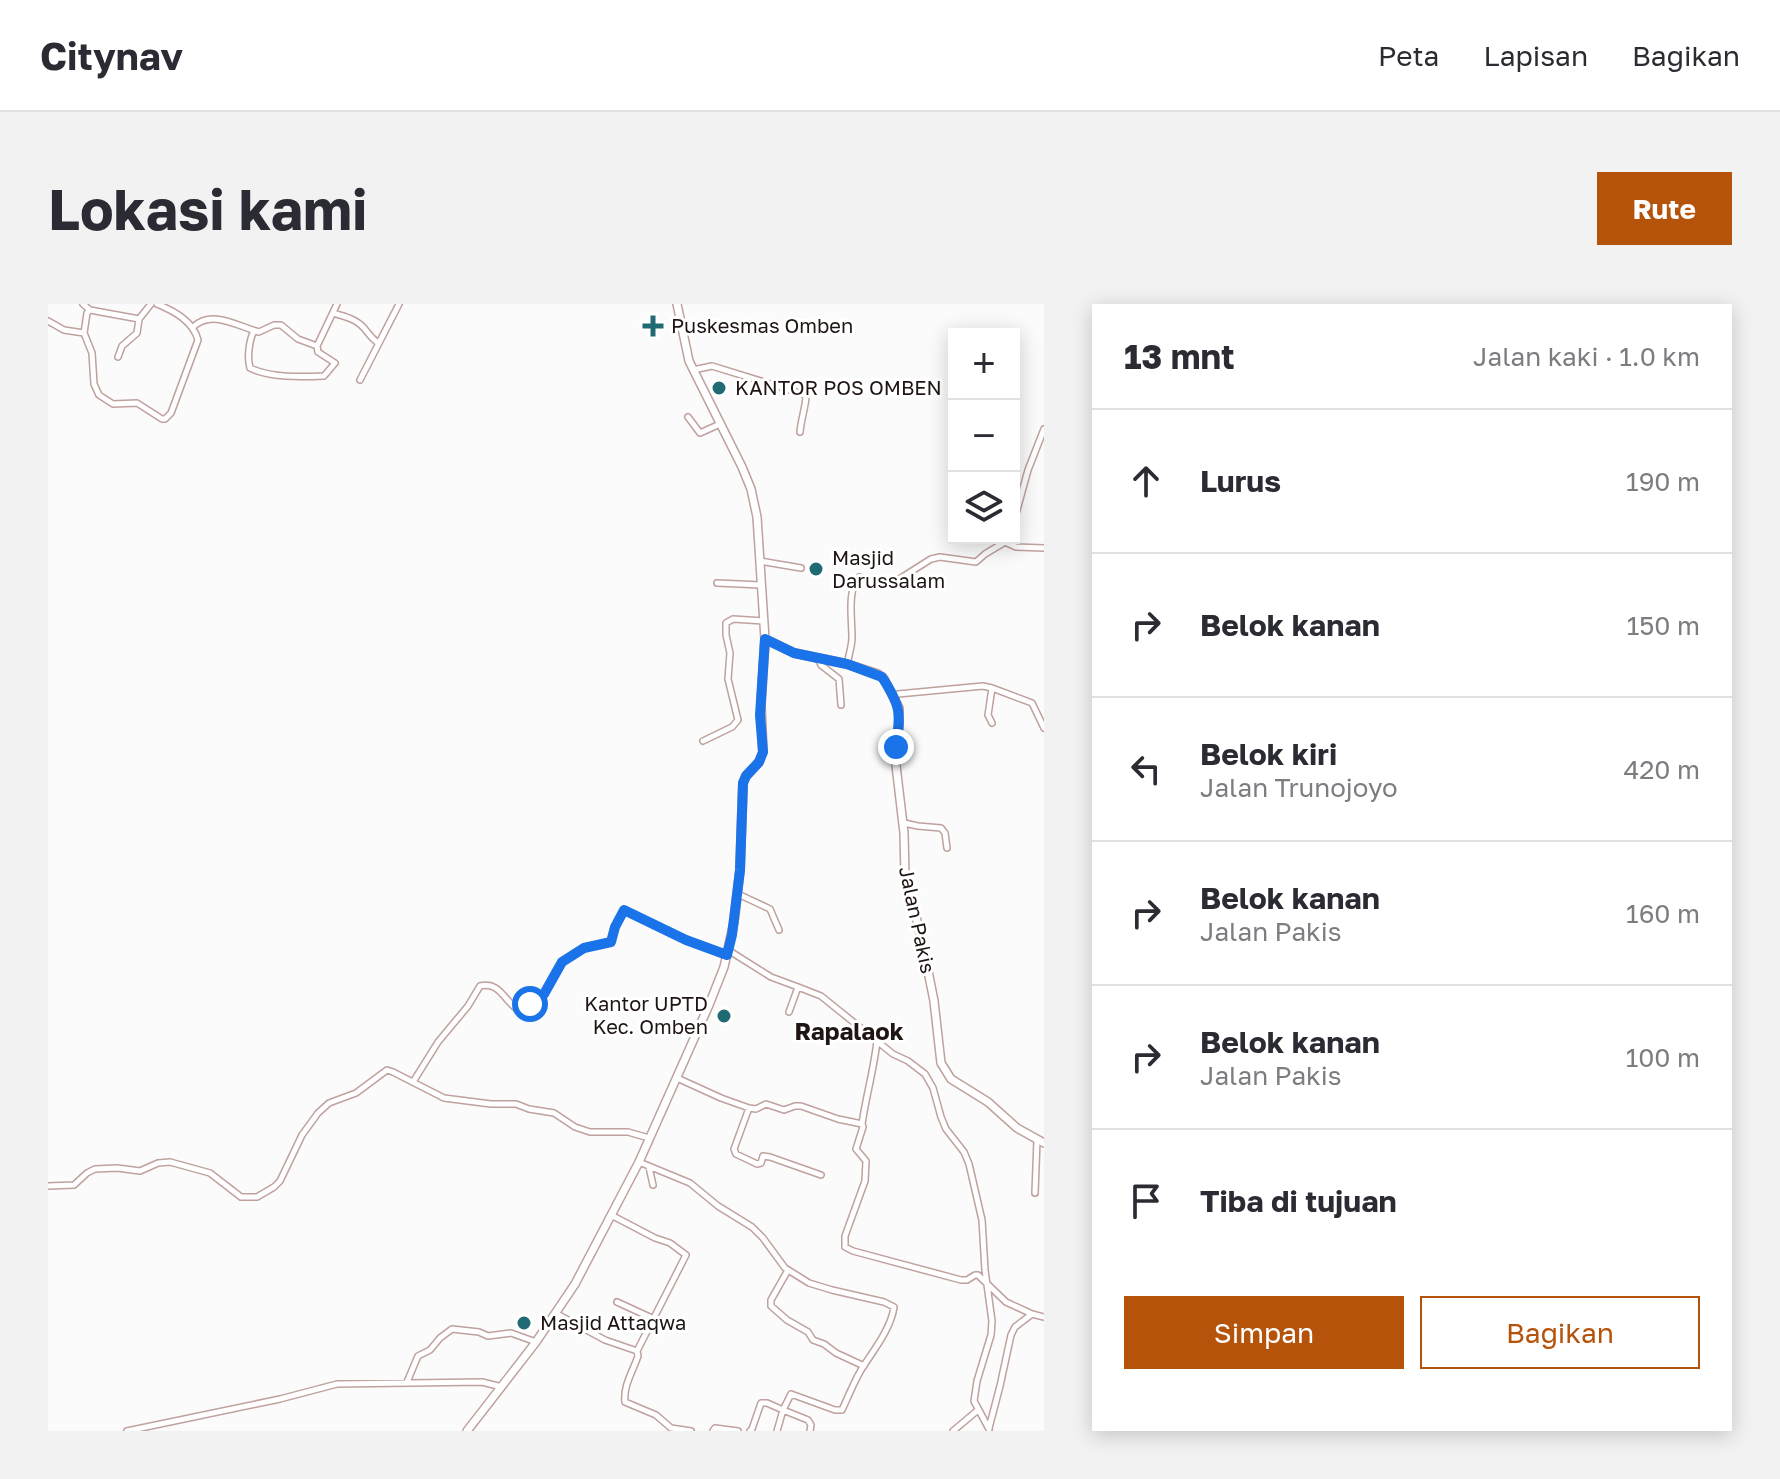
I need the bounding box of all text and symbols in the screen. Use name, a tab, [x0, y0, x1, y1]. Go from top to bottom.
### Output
text: Citynav	[40, 33, 183, 78]
text: Peta	[1378, 39, 1439, 72]
text: Lapisan	[1483, 39, 1588, 72]
text: Bagikan	[1632, 39, 1740, 72]
button: Rute	[1597, 172, 1732, 245]
text: Lokasi kami	[48, 175, 367, 242]
place label: Puskesmas Omben	[671, 313, 853, 337]
marker: Puskesmas Omben	[642, 315, 664, 337]
map controls	[948, 328, 1020, 544]
button: +	[948, 328, 1020, 400]
text: 13 mnt	[1124, 336, 1235, 376]
text: Jalan kaki · 1.0 km	[1473, 341, 1700, 372]
place label: KANTOR POS OMBEN	[735, 375, 942, 399]
marker: KANTOR POS OMBEN	[710, 379, 728, 397]
button: −	[948, 400, 1020, 472]
icon: ahead	[1124, 459, 1168, 503]
text: Lurus	[1200, 463, 1281, 499]
text: 190 m	[1626, 466, 1700, 497]
button: layers	[948, 472, 1020, 544]
place label: Masjid Darussalam	[832, 545, 945, 592]
marker: Masjid Darussalam	[807, 560, 825, 578]
icon: right	[1124, 603, 1168, 647]
text: Belok kanan	[1200, 607, 1380, 643]
text: 150 m	[1627, 610, 1700, 641]
route end	[878, 729, 914, 765]
text: Belok kiri	[1200, 736, 1337, 772]
icon: left	[1124, 747, 1168, 791]
text: 420 m	[1623, 754, 1700, 785]
text: Jalan Trunojoyo	[1200, 772, 1398, 803]
street label: Jalan Pakis	[895, 864, 941, 976]
text: Belok kanan	[1200, 880, 1380, 916]
icon: right	[1124, 891, 1168, 935]
text: 160 m	[1626, 898, 1700, 929]
text: Jalan Pakis	[1200, 916, 1342, 947]
route start	[512, 986, 548, 1022]
place label: Kantor UPTD Kec. Omben	[584, 991, 708, 1038]
marker: Kantor UPTD Kec. Omben	[715, 1007, 733, 1025]
district label: Rapalaok	[794, 1016, 904, 1045]
text: Belok kanan	[1200, 1024, 1380, 1060]
icon: right	[1124, 1035, 1168, 1079]
text: 100 m	[1626, 1042, 1700, 1073]
text: Jalan Pakis	[1200, 1060, 1342, 1091]
icon: arrive	[1124, 1179, 1168, 1223]
text: Tiba di tujuan	[1200, 1183, 1397, 1219]
button: Simpan	[1124, 1296, 1404, 1369]
button: Bagikan	[1420, 1296, 1700, 1369]
place label: Masjid Attaqwa	[540, 1310, 686, 1334]
marker: Masjid Attaqwa	[515, 1314, 533, 1332]

